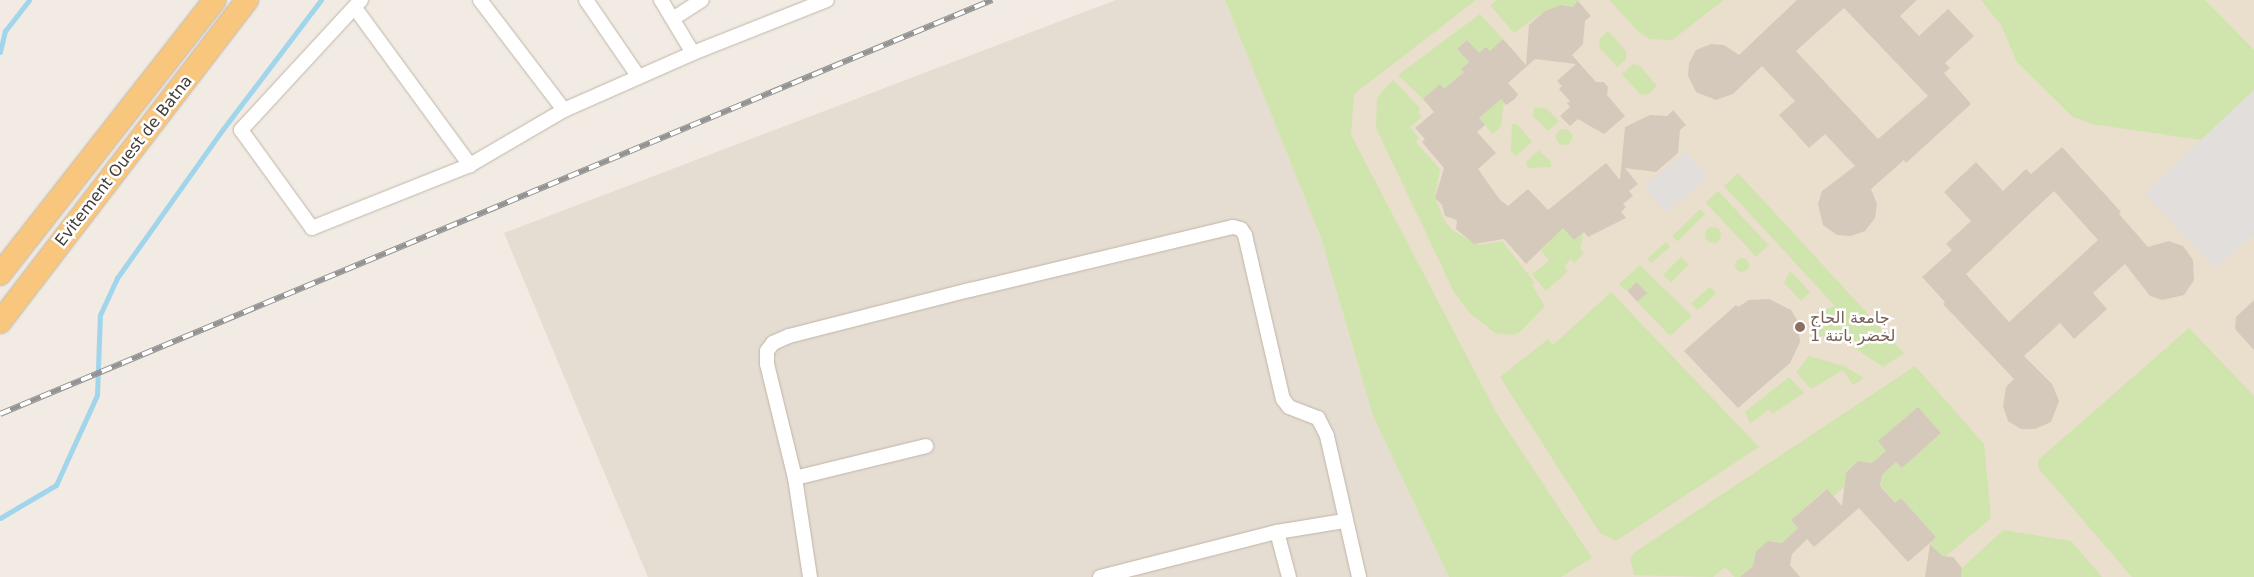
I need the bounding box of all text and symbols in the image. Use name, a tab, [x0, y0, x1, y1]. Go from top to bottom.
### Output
street label: Evitement Ouest de Batna	[51, 72, 197, 250]
place label: جامعة الحاج لخضر باتنة 1	[1810, 308, 1895, 346]
marker: جامعة الحاج لخضر باتنة 1	[1794, 321, 1806, 333]

